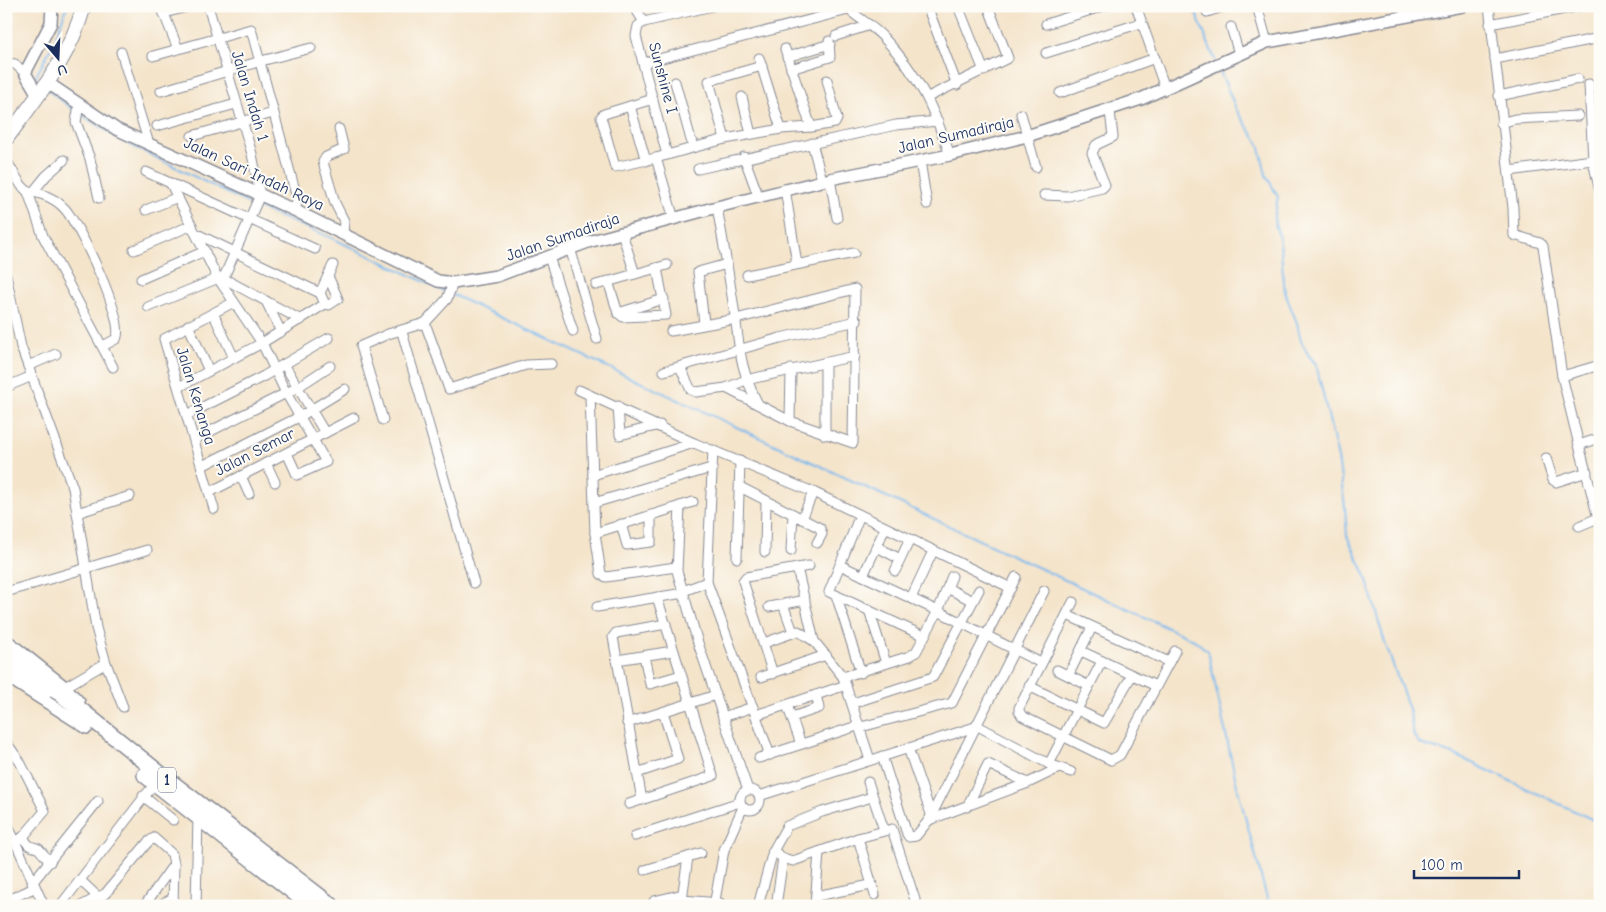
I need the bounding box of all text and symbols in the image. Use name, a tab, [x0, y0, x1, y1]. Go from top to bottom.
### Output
north arrow	[32, 32, 82, 82]
street label: Sunshine I	[645, 40, 681, 116]
street label: Jalan Indah 1	[228, 49, 272, 143]
text: U	[55, 60, 69, 79]
street label: Jalan Sumadiraja	[896, 113, 1016, 157]
street label: Jalan Sari Indah Raya	[181, 134, 327, 214]
street label: Jalan Sumadiraja	[504, 209, 622, 265]
street label: Jalan Kenanga	[173, 345, 219, 447]
street label: Jalan Semar	[213, 424, 298, 480]
road number: 1	[158, 768, 176, 792]
scale bar	[1414, 847, 1518, 879]
text: 100 m	[1421, 856, 1463, 874]

